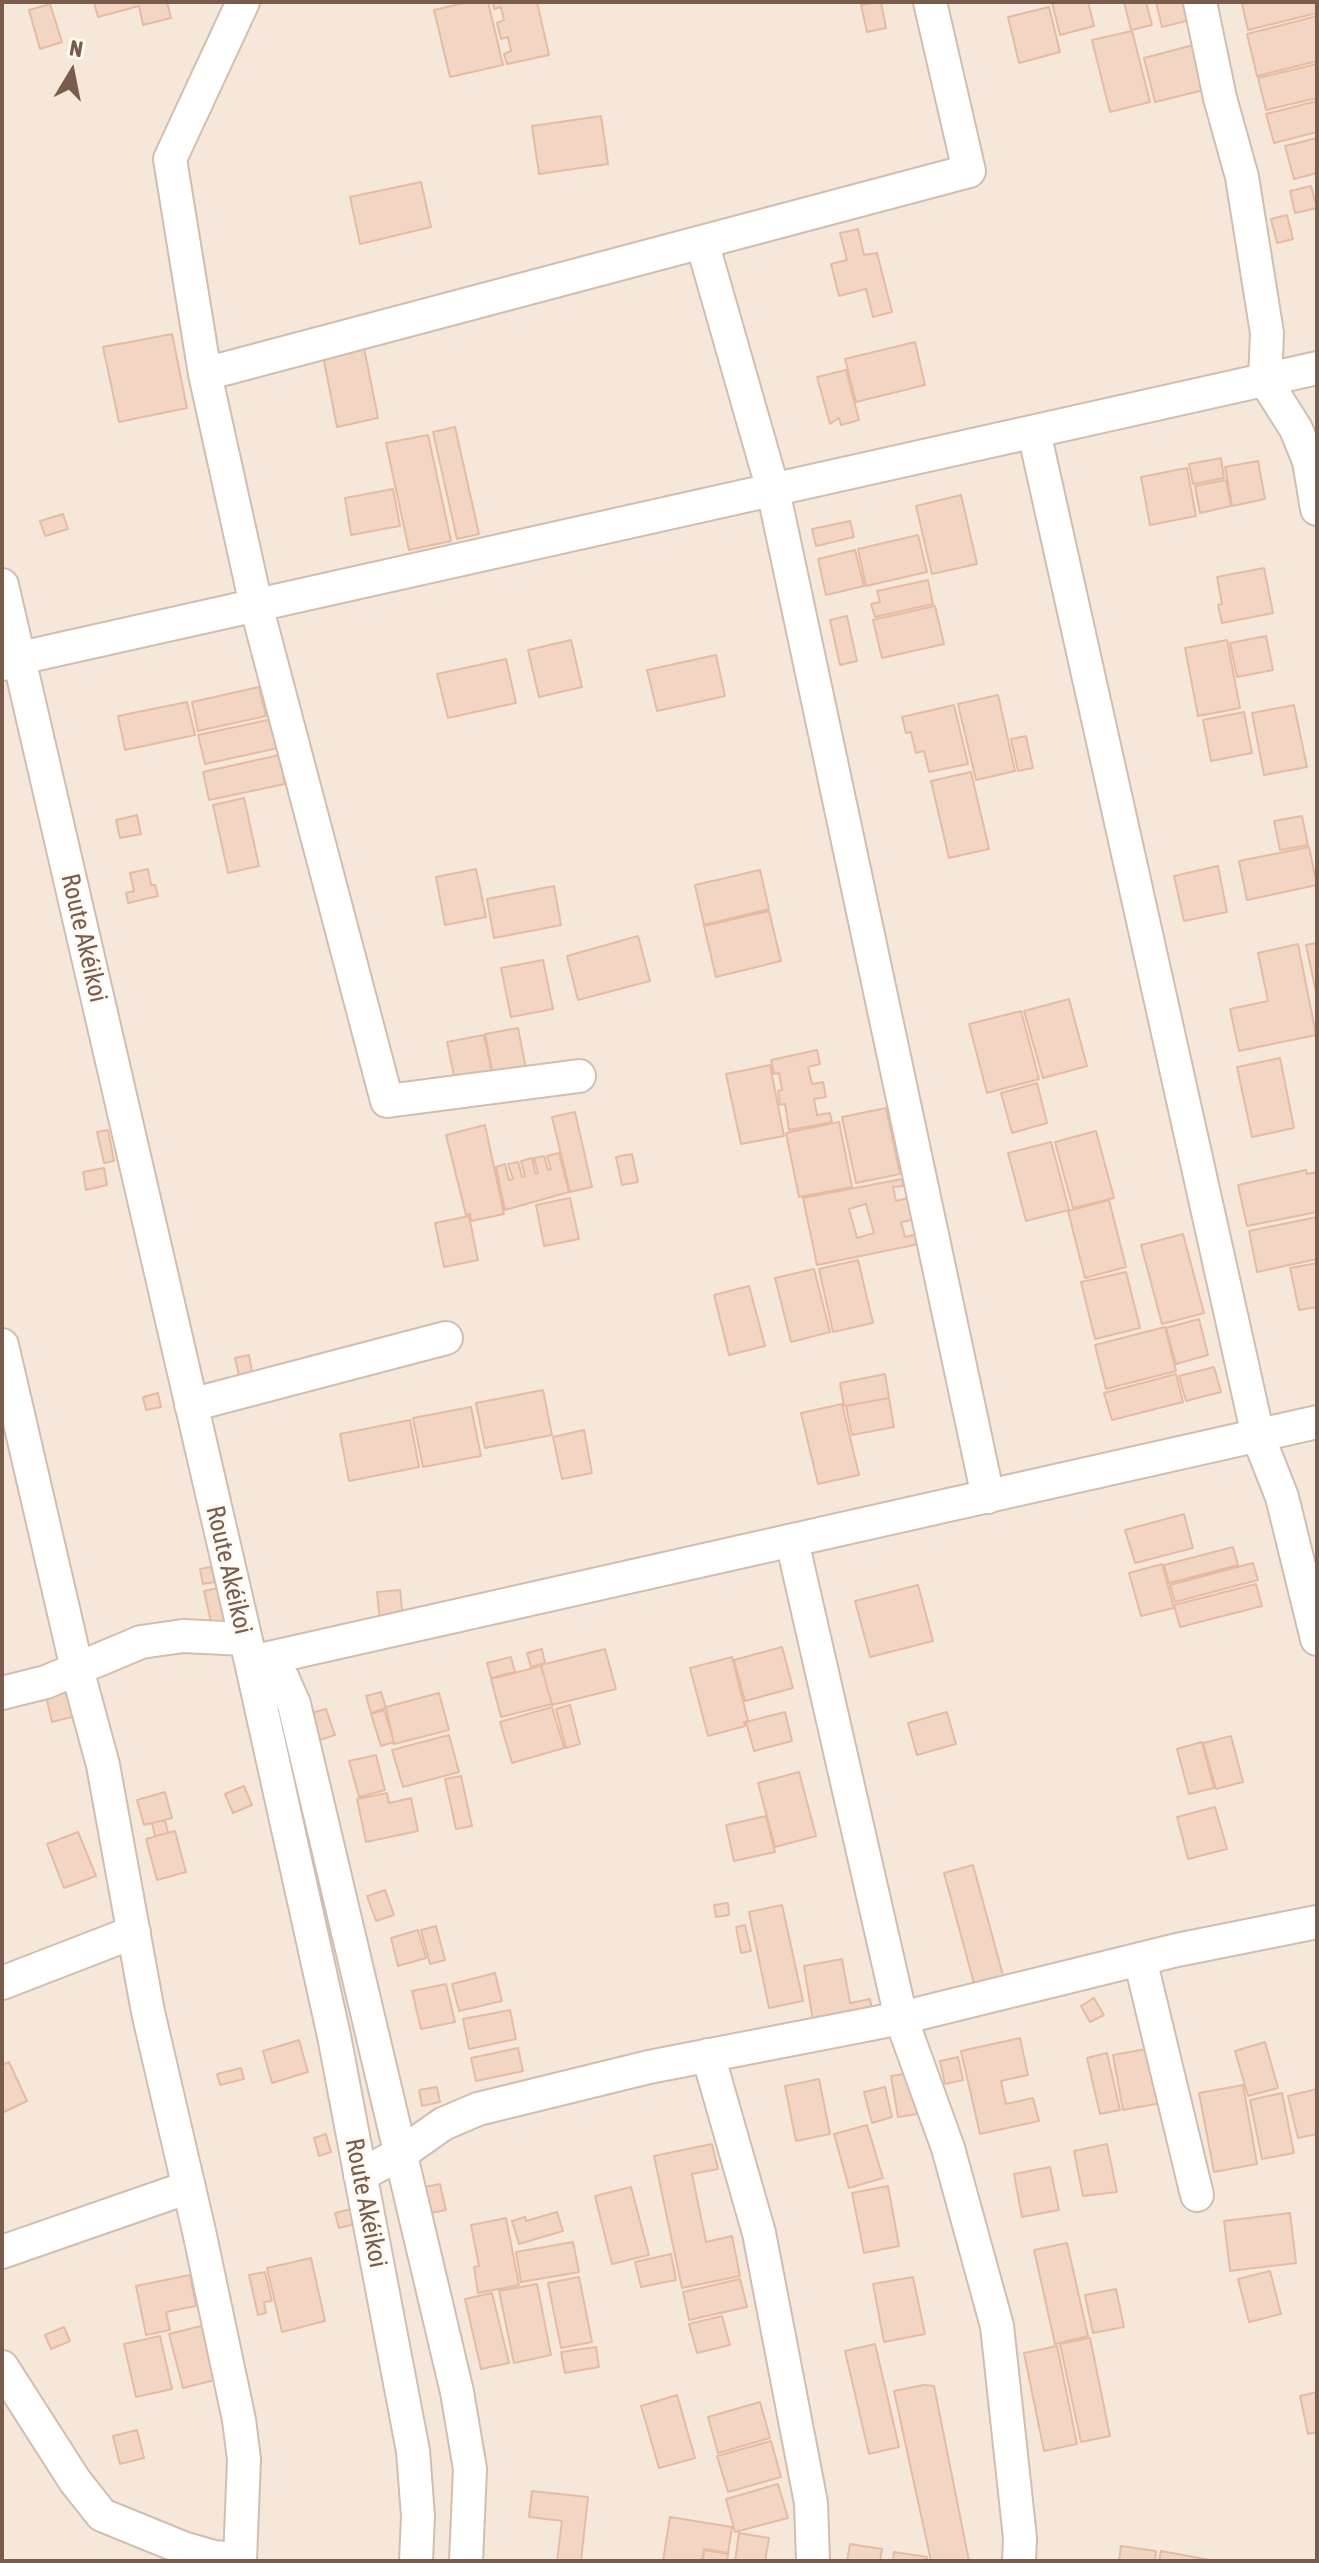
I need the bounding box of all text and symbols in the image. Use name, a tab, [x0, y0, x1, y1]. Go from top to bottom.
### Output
north arrow	[32, 32, 112, 112]
text: N	[68, 34, 85, 62]
street label: Route Akéikoi	[54, 871, 114, 1005]
street label: Route Akéikoi	[199, 1503, 259, 1637]
street label: Route Akéikoi	[338, 2136, 394, 2270]

